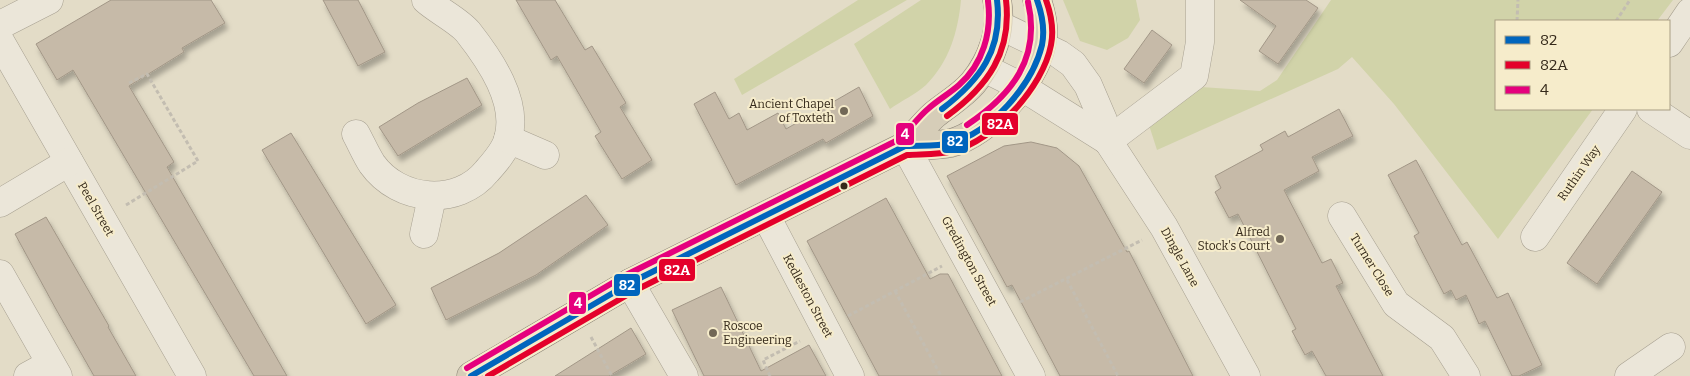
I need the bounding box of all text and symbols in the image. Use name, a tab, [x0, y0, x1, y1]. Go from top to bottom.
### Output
legend	[1495, 20, 1670, 110]
text: 82	[1540, 31, 1557, 49]
text: 82A	[1540, 56, 1568, 74]
text: 4	[1540, 81, 1549, 99]
place label: Ancient Chapel of Toxteth	[749, 97, 835, 125]
marker: Ancient Chapel of Toxteth	[838, 105, 850, 117]
line badge: 82A	[981, 112, 1019, 136]
text: 82A	[987, 116, 1013, 133]
line badge: 4	[895, 122, 915, 146]
text: 4	[901, 126, 910, 143]
line badge: 82	[941, 130, 969, 154]
text: 82	[947, 133, 963, 150]
street label: Ruthin Way	[1555, 142, 1604, 203]
street label: Peel Street	[75, 180, 117, 239]
unlabelled marker	[839, 181, 849, 191]
street label: Gredington Street	[939, 214, 1000, 309]
street label: Dingle Lane	[1158, 225, 1202, 289]
place label: Alfred Stock's Court	[1197, 225, 1271, 253]
street label: Turner Close	[1347, 231, 1397, 299]
marker: Alfred Stock's Court	[1274, 233, 1286, 245]
street label: Kedleston Street	[780, 252, 836, 341]
line badge: 82A	[658, 258, 696, 282]
text: 82A	[664, 262, 690, 279]
line badge: 82	[613, 273, 641, 297]
text: 82	[619, 277, 635, 294]
line badge: 4	[568, 291, 587, 315]
text: 4	[574, 295, 583, 312]
place label: Roscoe Engineering	[723, 319, 792, 347]
marker: Roscoe Engineering	[707, 327, 719, 339]

